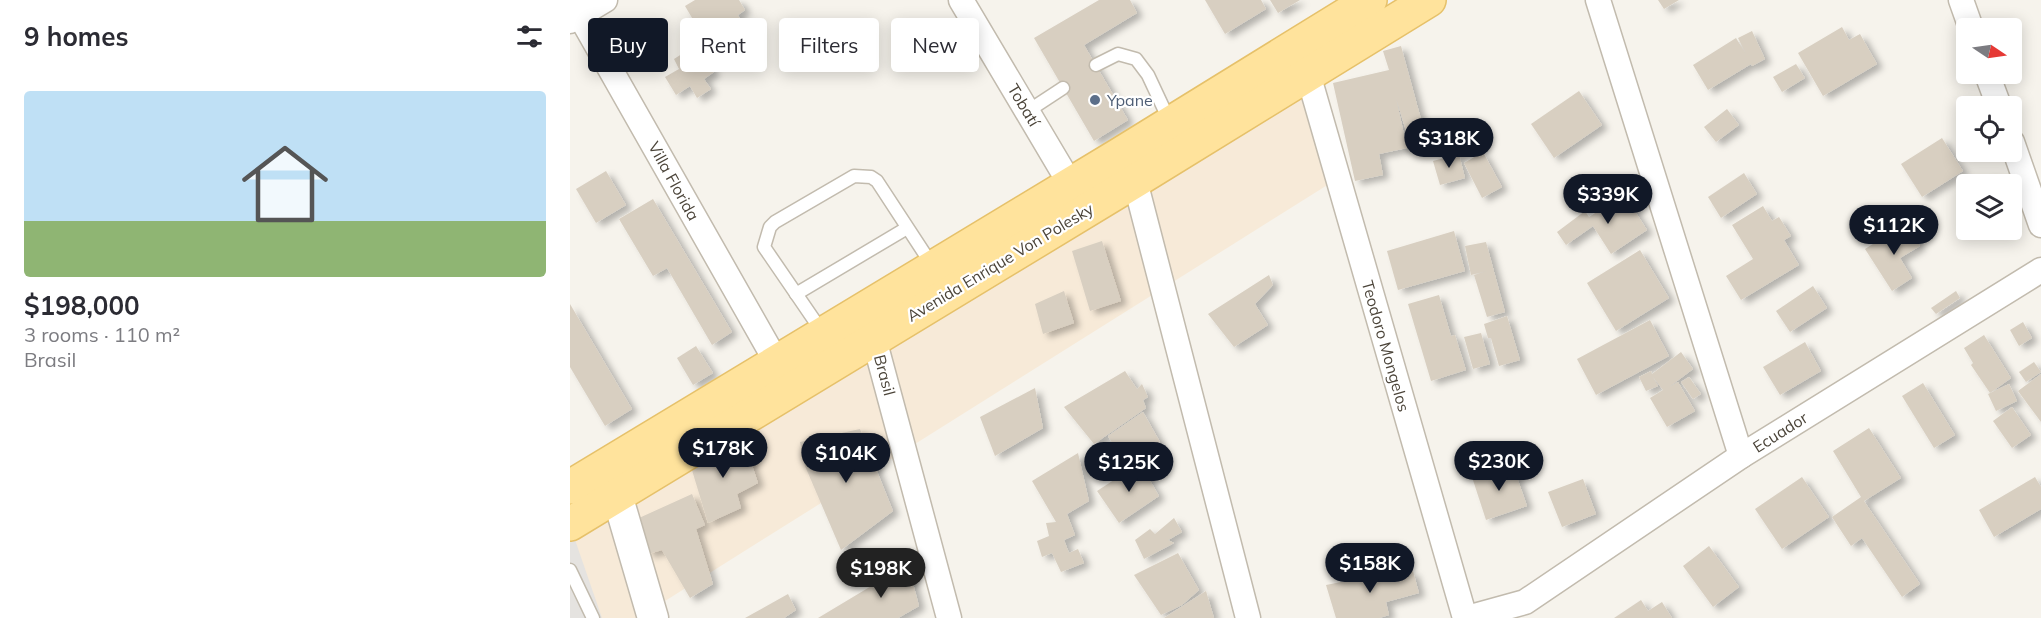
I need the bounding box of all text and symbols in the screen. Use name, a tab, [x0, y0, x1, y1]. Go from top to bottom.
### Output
chip: Buy	[588, 18, 668, 72]
chip: Rent	[680, 18, 767, 72]
chip: Filters	[779, 18, 879, 72]
chip: New	[891, 18, 979, 72]
north arrow	[1956, 18, 2022, 84]
map controls	[1956, 18, 2022, 240]
text: 9 homes	[24, 20, 128, 53]
icon: filters	[513, 20, 546, 53]
street label: Tobatí	[1004, 80, 1045, 131]
place label: Ypane	[1106, 90, 1153, 110]
marker: Ypane	[1088, 93, 1102, 107]
button: locate	[1956, 96, 2022, 162]
pin: $318K	[1407, 118, 1491, 169]
text: $318K	[1418, 125, 1480, 150]
icon: home	[231, 130, 339, 238]
street label: Villa Florida	[644, 138, 704, 224]
pin: $339K	[1566, 174, 1650, 225]
button: layers	[1956, 174, 2022, 240]
text: $339K	[1577, 181, 1639, 206]
street label: Avenida Enrique Von Polesky	[903, 198, 1097, 326]
pin: $112K	[1852, 205, 1936, 256]
text: $112K	[1863, 212, 1925, 237]
street label: Teodoro Mongelos	[1358, 278, 1414, 414]
text: $198,000	[24, 289, 140, 322]
text: 3 rooms · 110 m²	[24, 322, 180, 347]
text: Brasil	[24, 347, 76, 372]
street label: Brasil	[870, 352, 900, 398]
street label: Ecuador	[1749, 407, 1811, 457]
pin: $178K	[681, 428, 765, 479]
pin: $104K	[804, 433, 888, 484]
text: $178K	[692, 435, 754, 460]
text: $104K	[815, 440, 877, 465]
pin: $230K	[1457, 441, 1541, 492]
pin: $125K	[1087, 442, 1171, 493]
text: $230K	[1468, 448, 1530, 473]
text: $125K	[1098, 449, 1160, 474]
pin: $158K	[1328, 543, 1412, 594]
pin: $198K	[839, 548, 923, 599]
text: $158K	[1339, 550, 1401, 575]
text: $198K	[850, 555, 912, 580]

